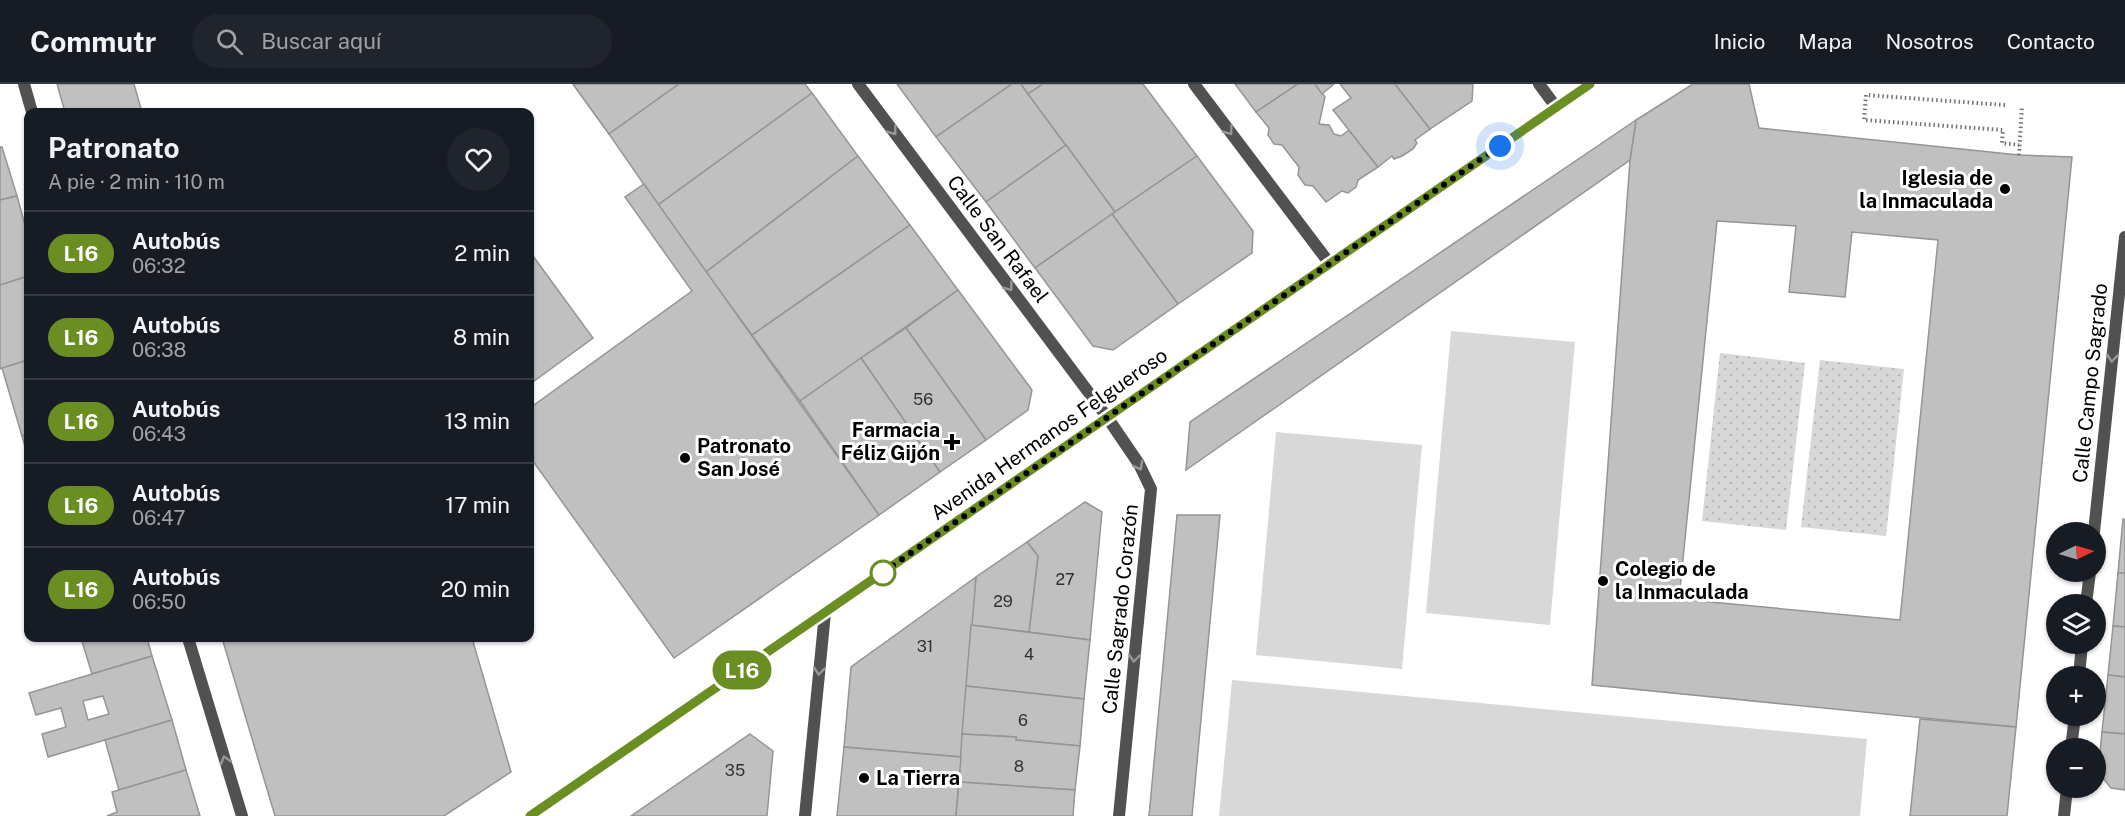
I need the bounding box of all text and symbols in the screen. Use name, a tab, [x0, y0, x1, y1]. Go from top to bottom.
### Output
search box	[192, 14, 612, 68]
text: Commutr	[30, 25, 156, 58]
icon: search	[213, 25, 246, 58]
text: Buscar aquí	[261, 28, 381, 54]
text: Inicio	[1714, 29, 1765, 54]
text: Mapa	[1798, 29, 1852, 54]
text: Nosotros	[1885, 29, 1974, 54]
text: Contacto	[2007, 29, 2095, 54]
one-way arrow	[885, 124, 896, 135]
one-way arrow	[1222, 124, 1233, 135]
button: heart	[447, 128, 510, 191]
text: Patronato	[48, 131, 180, 164]
your location	[1485, 131, 1515, 161]
place label: Iglesia de la Inmaculada	[1859, 166, 1993, 213]
text: A pie · 2 min · 110 m	[48, 170, 225, 194]
street label: Calle San Rafael	[942, 171, 1054, 307]
marker: Iglesia de la Inmaculada	[1998, 182, 2012, 196]
text: Autobús	[132, 228, 220, 254]
text: 2 min	[454, 240, 510, 266]
text: L16	[64, 241, 99, 266]
text: 06:32	[132, 254, 186, 278]
one-way arrow	[1002, 281, 1013, 292]
street label: Calle Campo Sagrado	[2068, 282, 2112, 484]
text: Autobús	[132, 312, 220, 338]
text: 8 min	[453, 324, 510, 350]
text: L16	[64, 325, 99, 350]
text: 06:38	[132, 338, 187, 362]
street label: Avenida Hermanos Felgueroso	[926, 343, 1172, 525]
one-way arrow	[2106, 354, 2119, 363]
house number: 56	[913, 390, 933, 409]
text: Autobús	[132, 396, 220, 422]
text: 13 min	[445, 408, 510, 434]
text: L16	[64, 409, 99, 434]
place label: Farmacia Féliz Gijón	[841, 418, 940, 465]
text: 06:43	[132, 422, 186, 446]
place label: Patronato San José	[697, 434, 791, 481]
marker: Farmacia Féliz Gijón	[945, 435, 959, 449]
marker: Patronato San José	[678, 451, 692, 465]
one-way arrow	[1132, 460, 1143, 470]
text: Autobús	[132, 480, 220, 506]
text: 17 min	[445, 492, 510, 518]
text: L16	[64, 493, 99, 518]
street label: Calle Sagrado Corazón	[1097, 503, 1143, 715]
text: 06:47	[132, 506, 186, 530]
north arrow	[2046, 522, 2106, 582]
map controls	[2046, 522, 2106, 798]
place label: Colegio de la Inmaculada	[1615, 557, 1749, 604]
unlabelled marker	[870, 560, 896, 586]
text: Autobús	[132, 564, 220, 590]
house number: 27	[1055, 570, 1075, 589]
marker: Colegio de la Inmaculada	[1596, 574, 1610, 588]
text: 20 min	[441, 576, 510, 602]
text: L16	[64, 577, 99, 602]
text: 06:50	[132, 590, 186, 614]
house number: 29	[993, 592, 1013, 611]
button: layers	[2046, 594, 2106, 654]
house number: 31	[917, 637, 933, 656]
house number: 4	[1024, 645, 1034, 664]
line badge: L16	[708, 650, 777, 690]
one-way arrow	[1128, 653, 1141, 662]
text: L16	[725, 658, 760, 683]
button: +	[2046, 666, 2106, 726]
one-way arrow	[813, 667, 825, 676]
house number: 6	[1018, 711, 1028, 730]
button: −	[2046, 738, 2106, 798]
one-way arrow	[220, 755, 232, 766]
house number: 8	[1014, 757, 1024, 776]
house number: 35	[725, 761, 745, 780]
place label: La Tierra	[876, 766, 960, 790]
marker: La Tierra	[857, 771, 871, 785]

